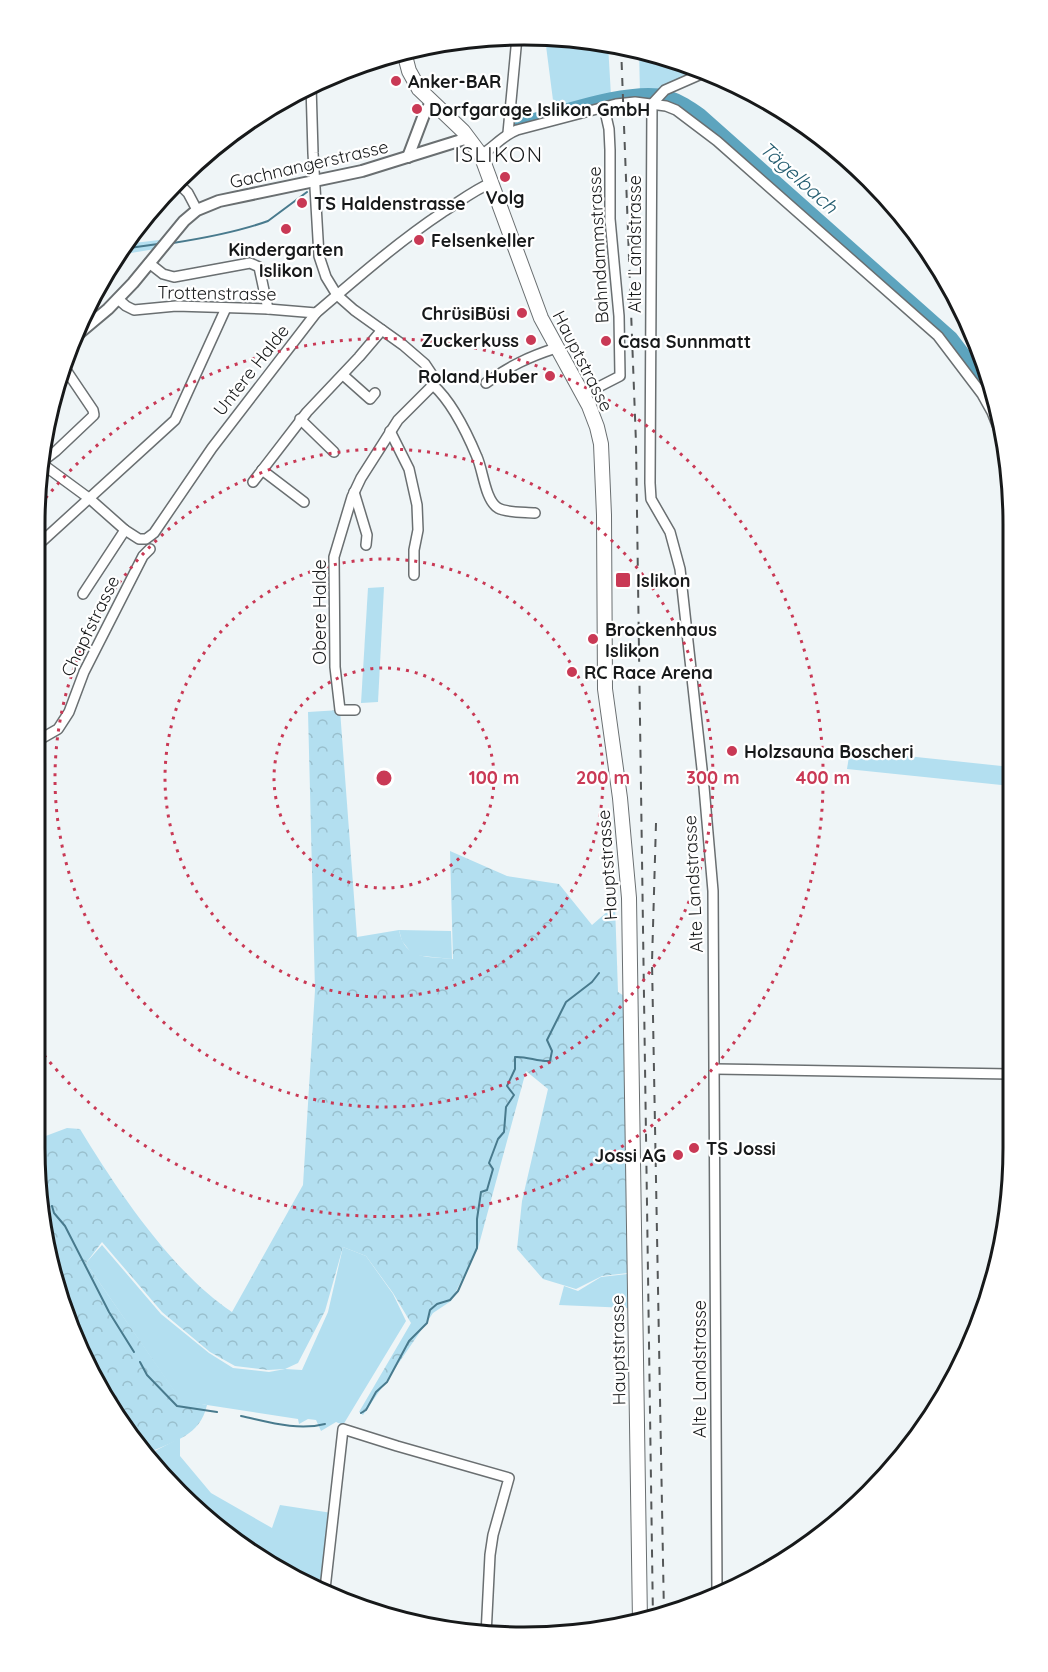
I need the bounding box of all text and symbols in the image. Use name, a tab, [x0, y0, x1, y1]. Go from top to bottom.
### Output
place label: Anker-BAR	[408, 70, 501, 93]
marker: Anker-BAR	[389, 74, 403, 88]
place label: Dorfgarage Islikon GmbH	[429, 98, 650, 121]
marker: Dorfgarage Islikon GmbH	[410, 102, 424, 116]
street label: Gachnangerstrasse	[227, 135, 391, 193]
water label: Tägelbach	[755, 136, 844, 219]
district label: ISLIKON	[455, 141, 543, 167]
street label: Bahndammstrasse	[582, 166, 614, 324]
marker: Volg	[498, 170, 512, 184]
street label: Alte Landstrasse	[623, 175, 646, 313]
place label: Volg	[485, 186, 525, 209]
place label: TS Haldenstrasse	[314, 192, 466, 215]
marker: TS Haldenstrasse	[295, 196, 309, 210]
marker: Kindergarten Islikon	[279, 222, 293, 236]
place label: Felsenkeller	[431, 229, 535, 252]
marker: Felsenkeller	[412, 233, 426, 247]
place label: Kindergarten Islikon	[228, 238, 344, 282]
street label: Trottenstrasse	[157, 280, 277, 306]
place label: ChrüsiBüsi	[422, 302, 510, 325]
marker: ChrüsiBüsi	[515, 306, 529, 320]
street label: Hauptstrasse	[548, 307, 618, 415]
street label: Untere Halde	[208, 320, 294, 420]
place label: Zuckerkuss	[421, 329, 519, 352]
place label: Casa Sunnmatt	[618, 330, 751, 353]
marker: Zuckerkuss	[524, 333, 538, 347]
marker: Casa Sunnmatt	[599, 334, 613, 348]
place label: Roland Huber	[418, 365, 538, 388]
marker: Roland Huber	[543, 369, 557, 383]
street label: Obere Halde	[308, 559, 331, 665]
place label: Islikon	[636, 569, 691, 592]
marker: Islikon	[614, 571, 632, 589]
street label: Chapfstrasse	[56, 572, 124, 680]
place label: Brockenhaus Islikon	[605, 618, 717, 662]
marker: Brockenhaus Islikon	[586, 632, 600, 646]
place label: RC Race Arena	[584, 661, 713, 684]
marker: RC Race Arena	[565, 665, 579, 679]
place label: Holzsauna Boscheri	[744, 740, 914, 763]
marker: Holzsauna Boscheri	[725, 744, 739, 758]
text: 100 m	[469, 766, 519, 789]
text: 200 m	[576, 766, 630, 789]
text: 300 m	[686, 766, 740, 789]
text: 400 m	[796, 766, 850, 789]
centre of rings	[374, 768, 394, 788]
street label: Hauptstrasse	[592, 809, 622, 921]
street label: Alte Landstrasse	[678, 815, 708, 953]
place label: TS Jossi	[706, 1137, 776, 1160]
marker: TS Jossi	[687, 1141, 701, 1155]
place label: Jossi AG	[594, 1144, 666, 1167]
marker: Jossi AG	[671, 1148, 685, 1162]
street label: Hauptstrasse	[606, 1295, 630, 1405]
street label: Alte Landstrasse	[688, 1300, 711, 1438]

